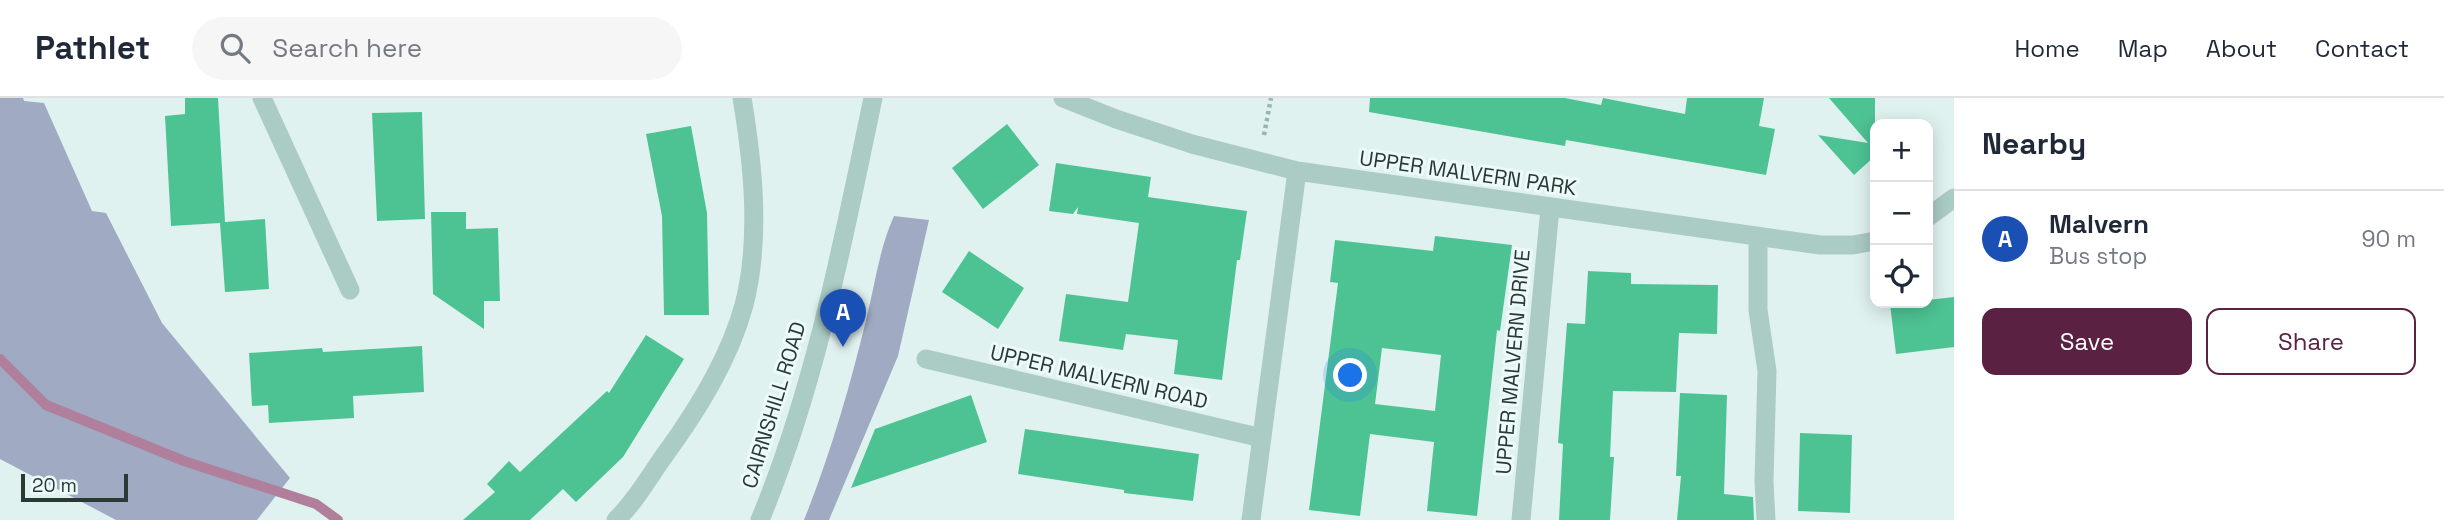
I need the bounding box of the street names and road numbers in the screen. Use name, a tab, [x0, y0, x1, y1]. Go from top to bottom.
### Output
street label: UPPER MALVERN PARK	[1358, 144, 1579, 201]
street label: UPPER MALVERN DRIVE	[1489, 248, 1536, 475]
street label: CAIRNSHILL ROAD	[735, 318, 812, 491]
street label: UPPER MALVERN ROAD	[988, 338, 1211, 415]

